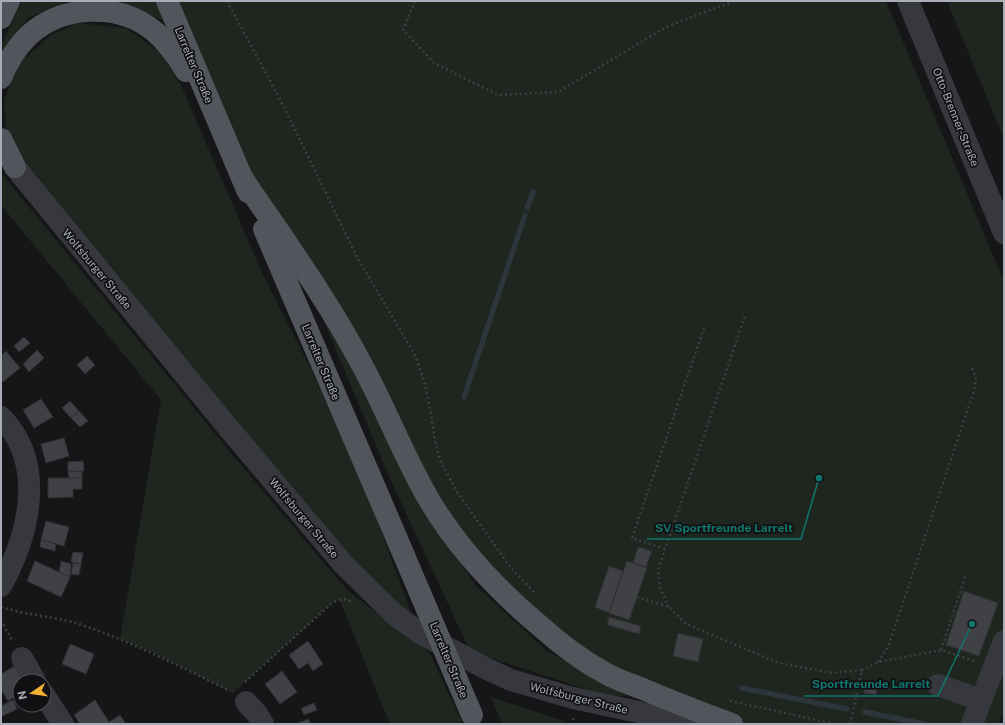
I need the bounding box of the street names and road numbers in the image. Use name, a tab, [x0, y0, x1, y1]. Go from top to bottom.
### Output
street label: Larrelter Straße	[173, 25, 215, 105]
street label: Otto-Brenner-Straße	[931, 66, 981, 168]
street label: Wolfsburger Straße	[60, 227, 134, 311]
street label: Larrelter Straße	[300, 322, 342, 402]
street label: Wolfsburger Straße	[267, 476, 341, 560]
street label: Larrelter Straße	[428, 620, 470, 700]
street label: Wolfsburger Straße	[529, 680, 629, 716]

